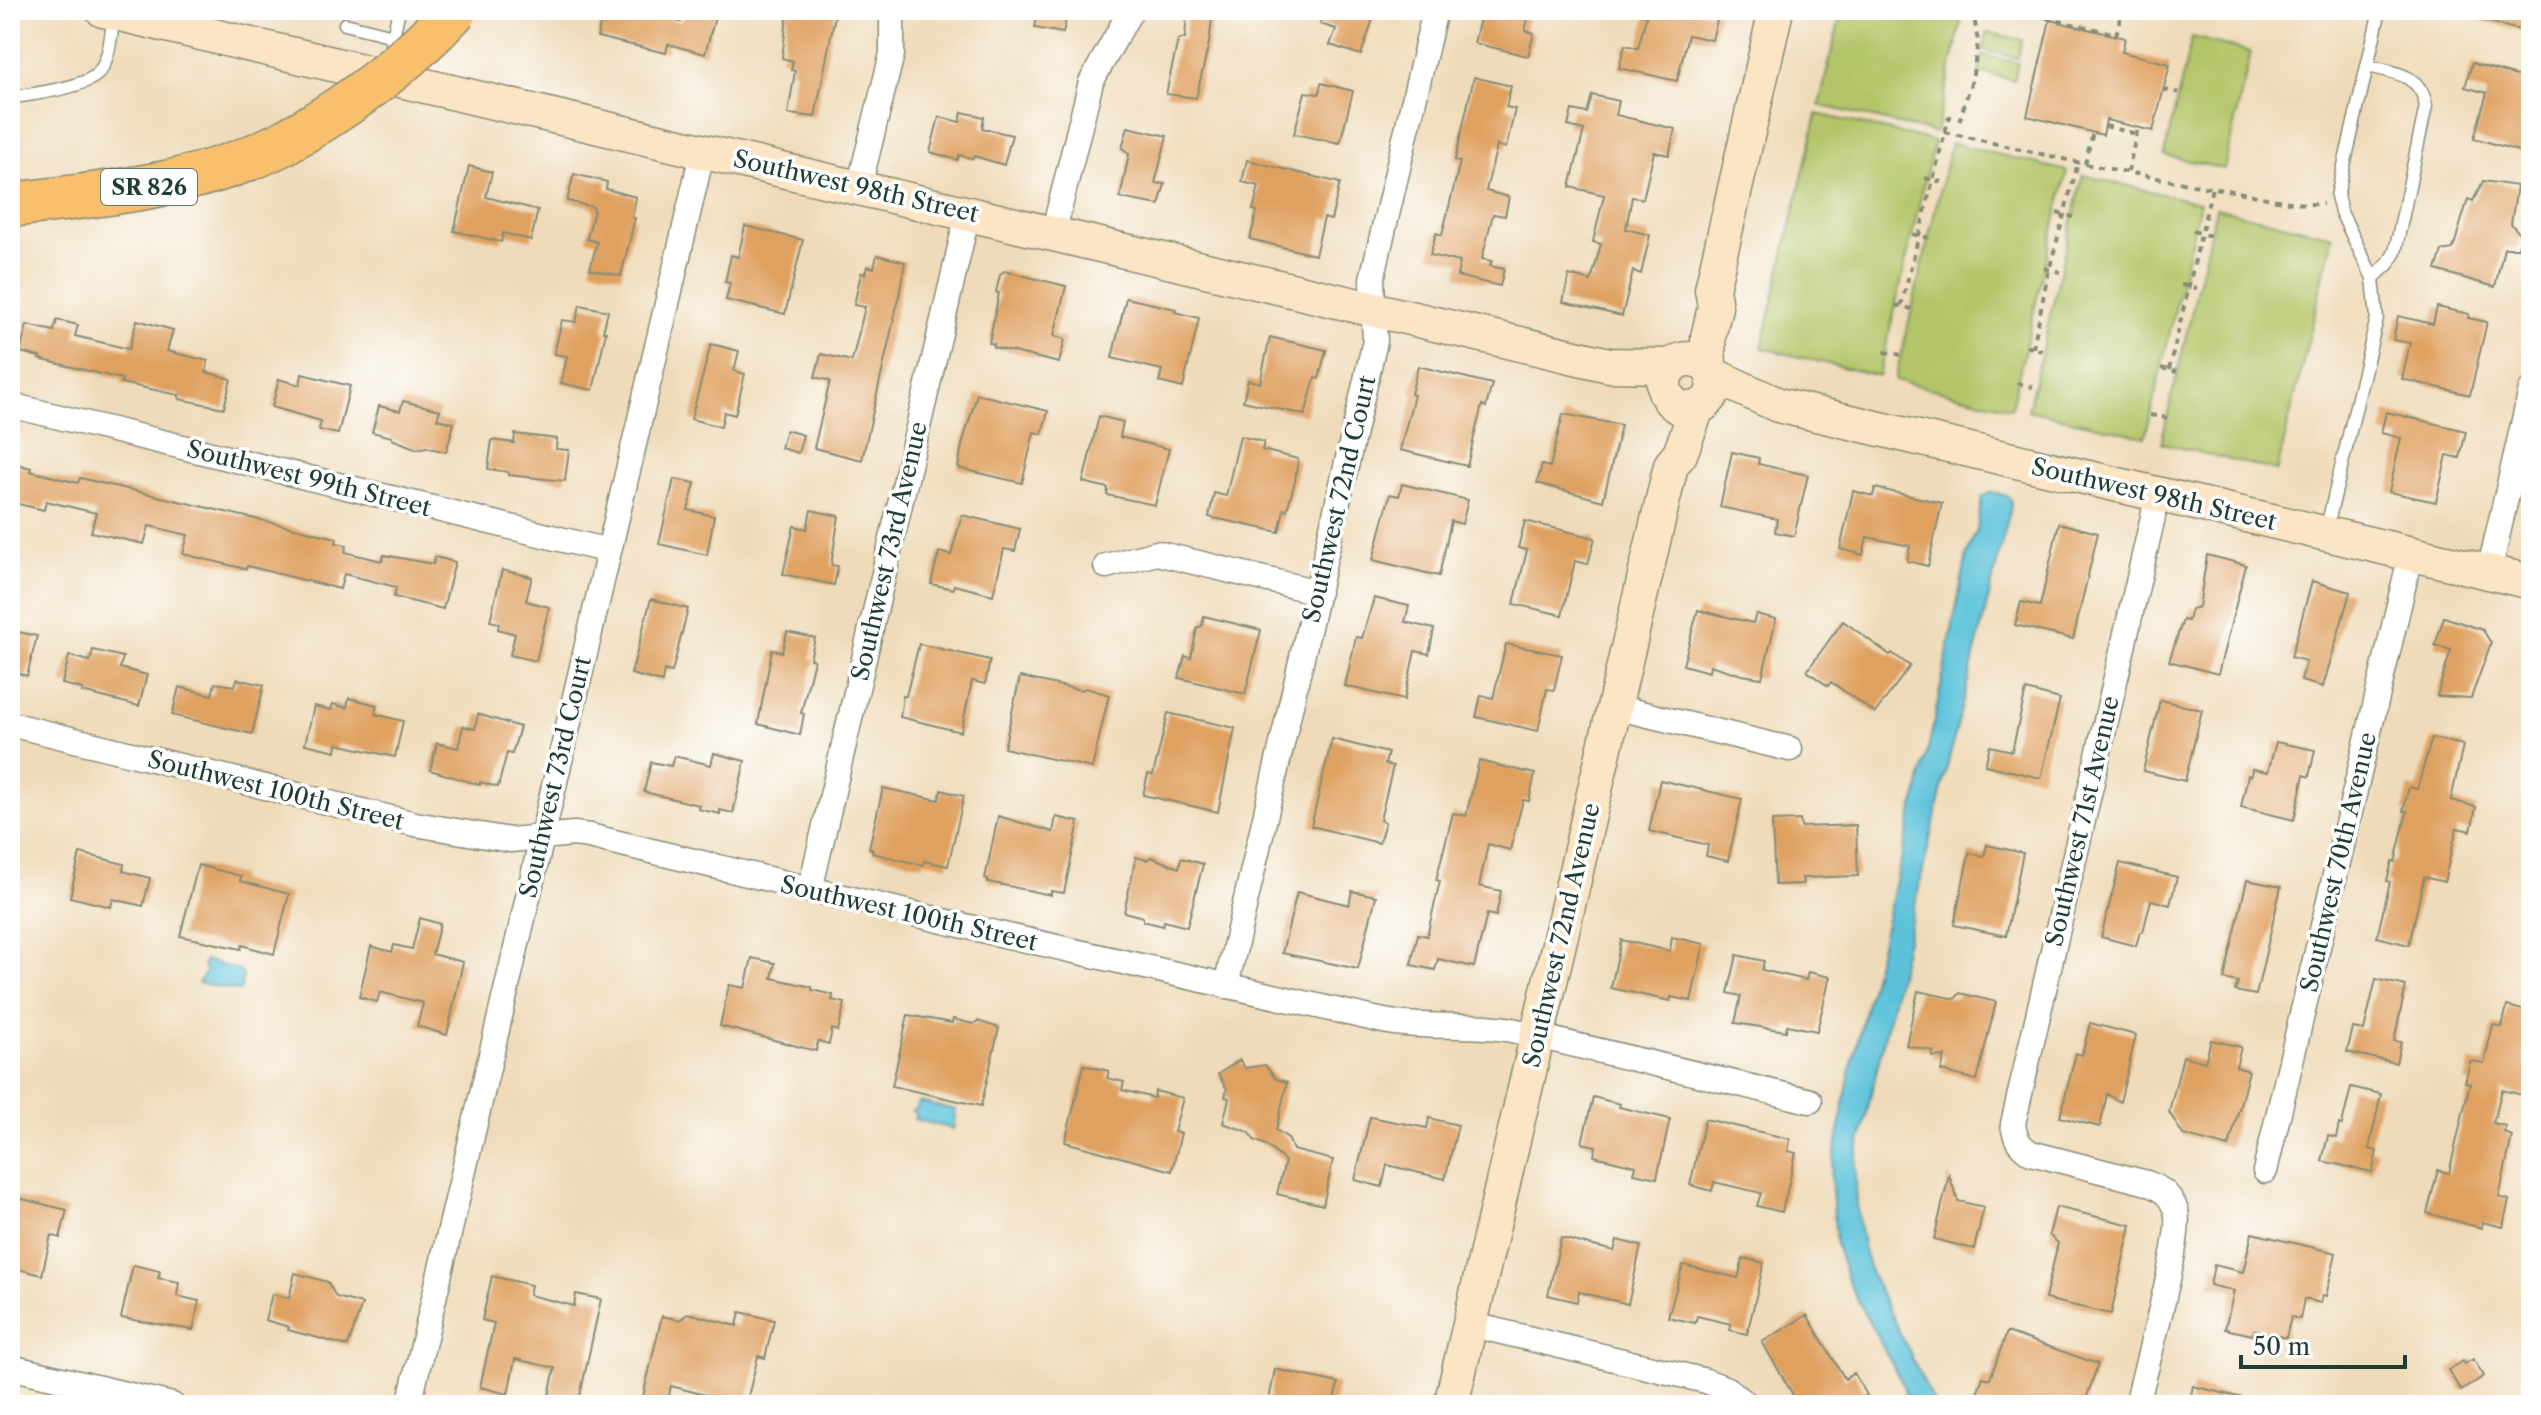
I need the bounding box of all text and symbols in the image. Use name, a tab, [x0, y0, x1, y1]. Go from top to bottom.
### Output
street label: Southwest 98th Street	[731, 144, 982, 228]
road number: SR 826	[101, 169, 197, 205]
street label: Southwest 72nd Court	[1296, 372, 1382, 625]
street label: Southwest 73rd Avenue	[845, 419, 933, 683]
street label: Southwest 99th Street	[184, 434, 435, 523]
street label: Southwest 98th Street	[2029, 452, 2280, 536]
street label: Southwest 73rd Court	[513, 653, 597, 901]
street label: Southwest 71st Avenue	[2039, 693, 2125, 949]
street label: Southwest 70th Avenue	[2294, 729, 2382, 995]
street label: Southwest 100th Street	[145, 744, 408, 836]
street label: Southwest 72nd Avenue	[1516, 800, 1606, 1070]
street label: Southwest 100th Street	[778, 869, 1041, 957]
scale bar	[2241, 1319, 2405, 1369]
text: 50 m	[2253, 1332, 2310, 1361]

